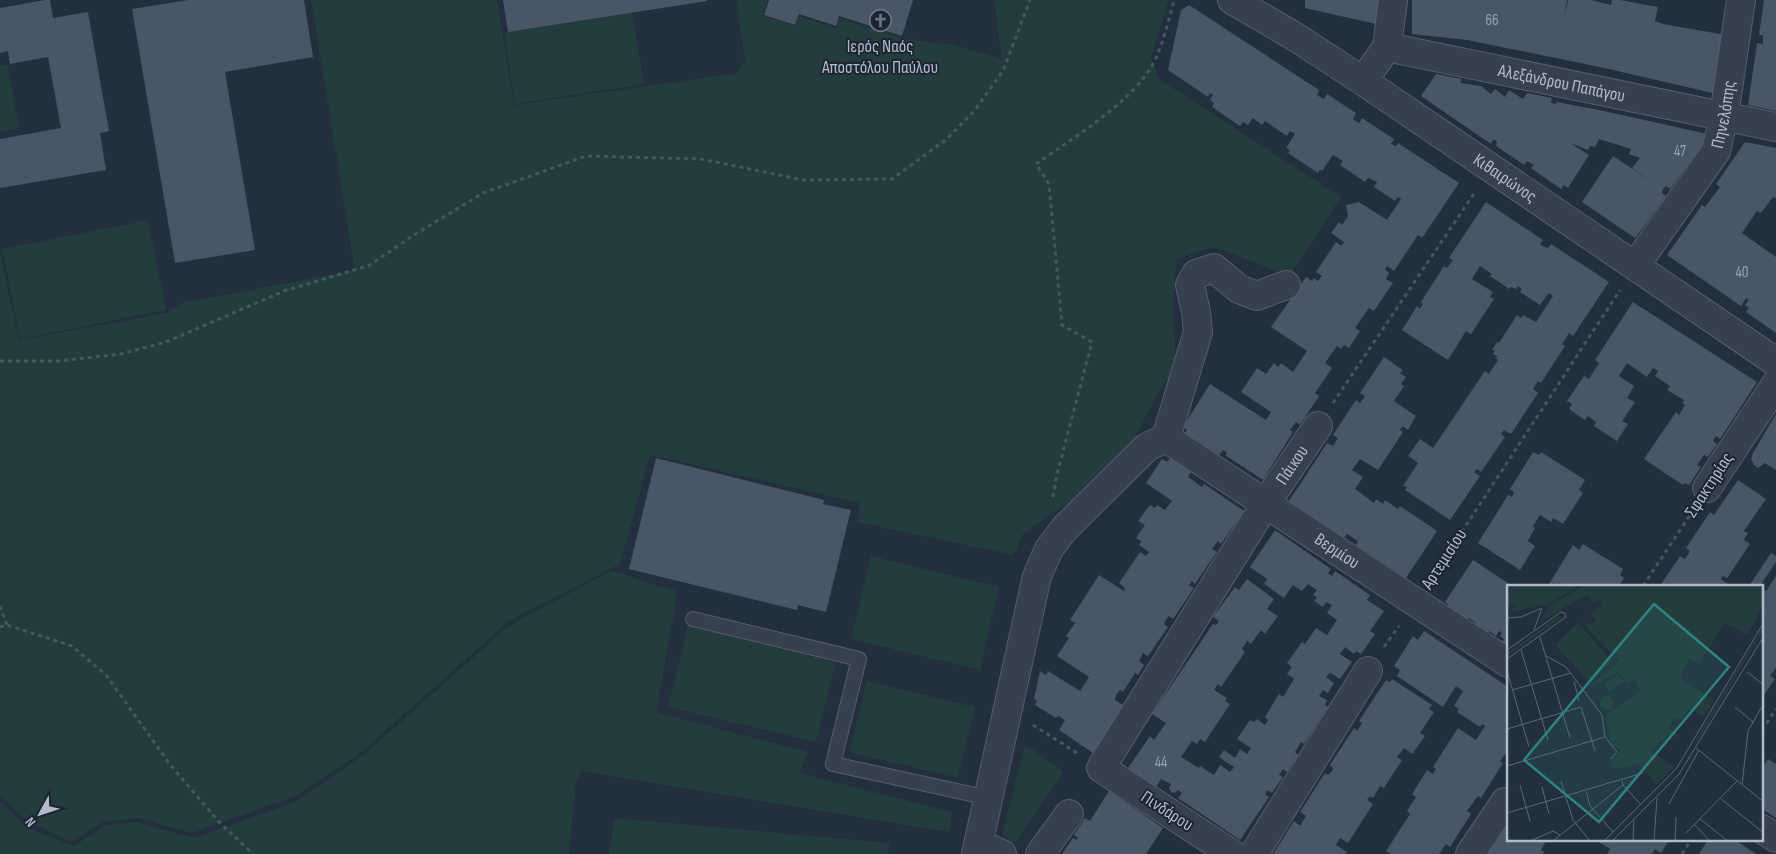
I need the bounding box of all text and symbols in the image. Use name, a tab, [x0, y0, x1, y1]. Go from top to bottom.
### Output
church icon: Ιερός Ναός Αποστόλου Παύλου	[868, 9, 892, 33]
house number: 66	[1485, 11, 1499, 30]
place label: Ιερός Ναός Αποστόλου Παύλου	[821, 36, 938, 78]
street label: Αλεξάνδρου Παπάγου	[1495, 59, 1627, 106]
street label: Πηνελόπης	[1706, 79, 1740, 150]
house number: 47	[1674, 142, 1686, 161]
street label: Κιθαιρώνος	[1470, 149, 1541, 207]
house number: 40	[1736, 263, 1748, 282]
street label: Πάικου	[1271, 441, 1313, 488]
street label: Σφακτηρίας	[1680, 449, 1738, 521]
street label: Αρτεμισίου	[1416, 525, 1471, 594]
street label: Βερμίου	[1311, 528, 1364, 573]
inset map	[1507, 585, 1764, 842]
house number: 44	[1155, 753, 1167, 772]
street label: Πινδάρου	[1137, 786, 1197, 836]
north arrow	[15, 789, 65, 839]
text: N	[22, 814, 39, 830]

